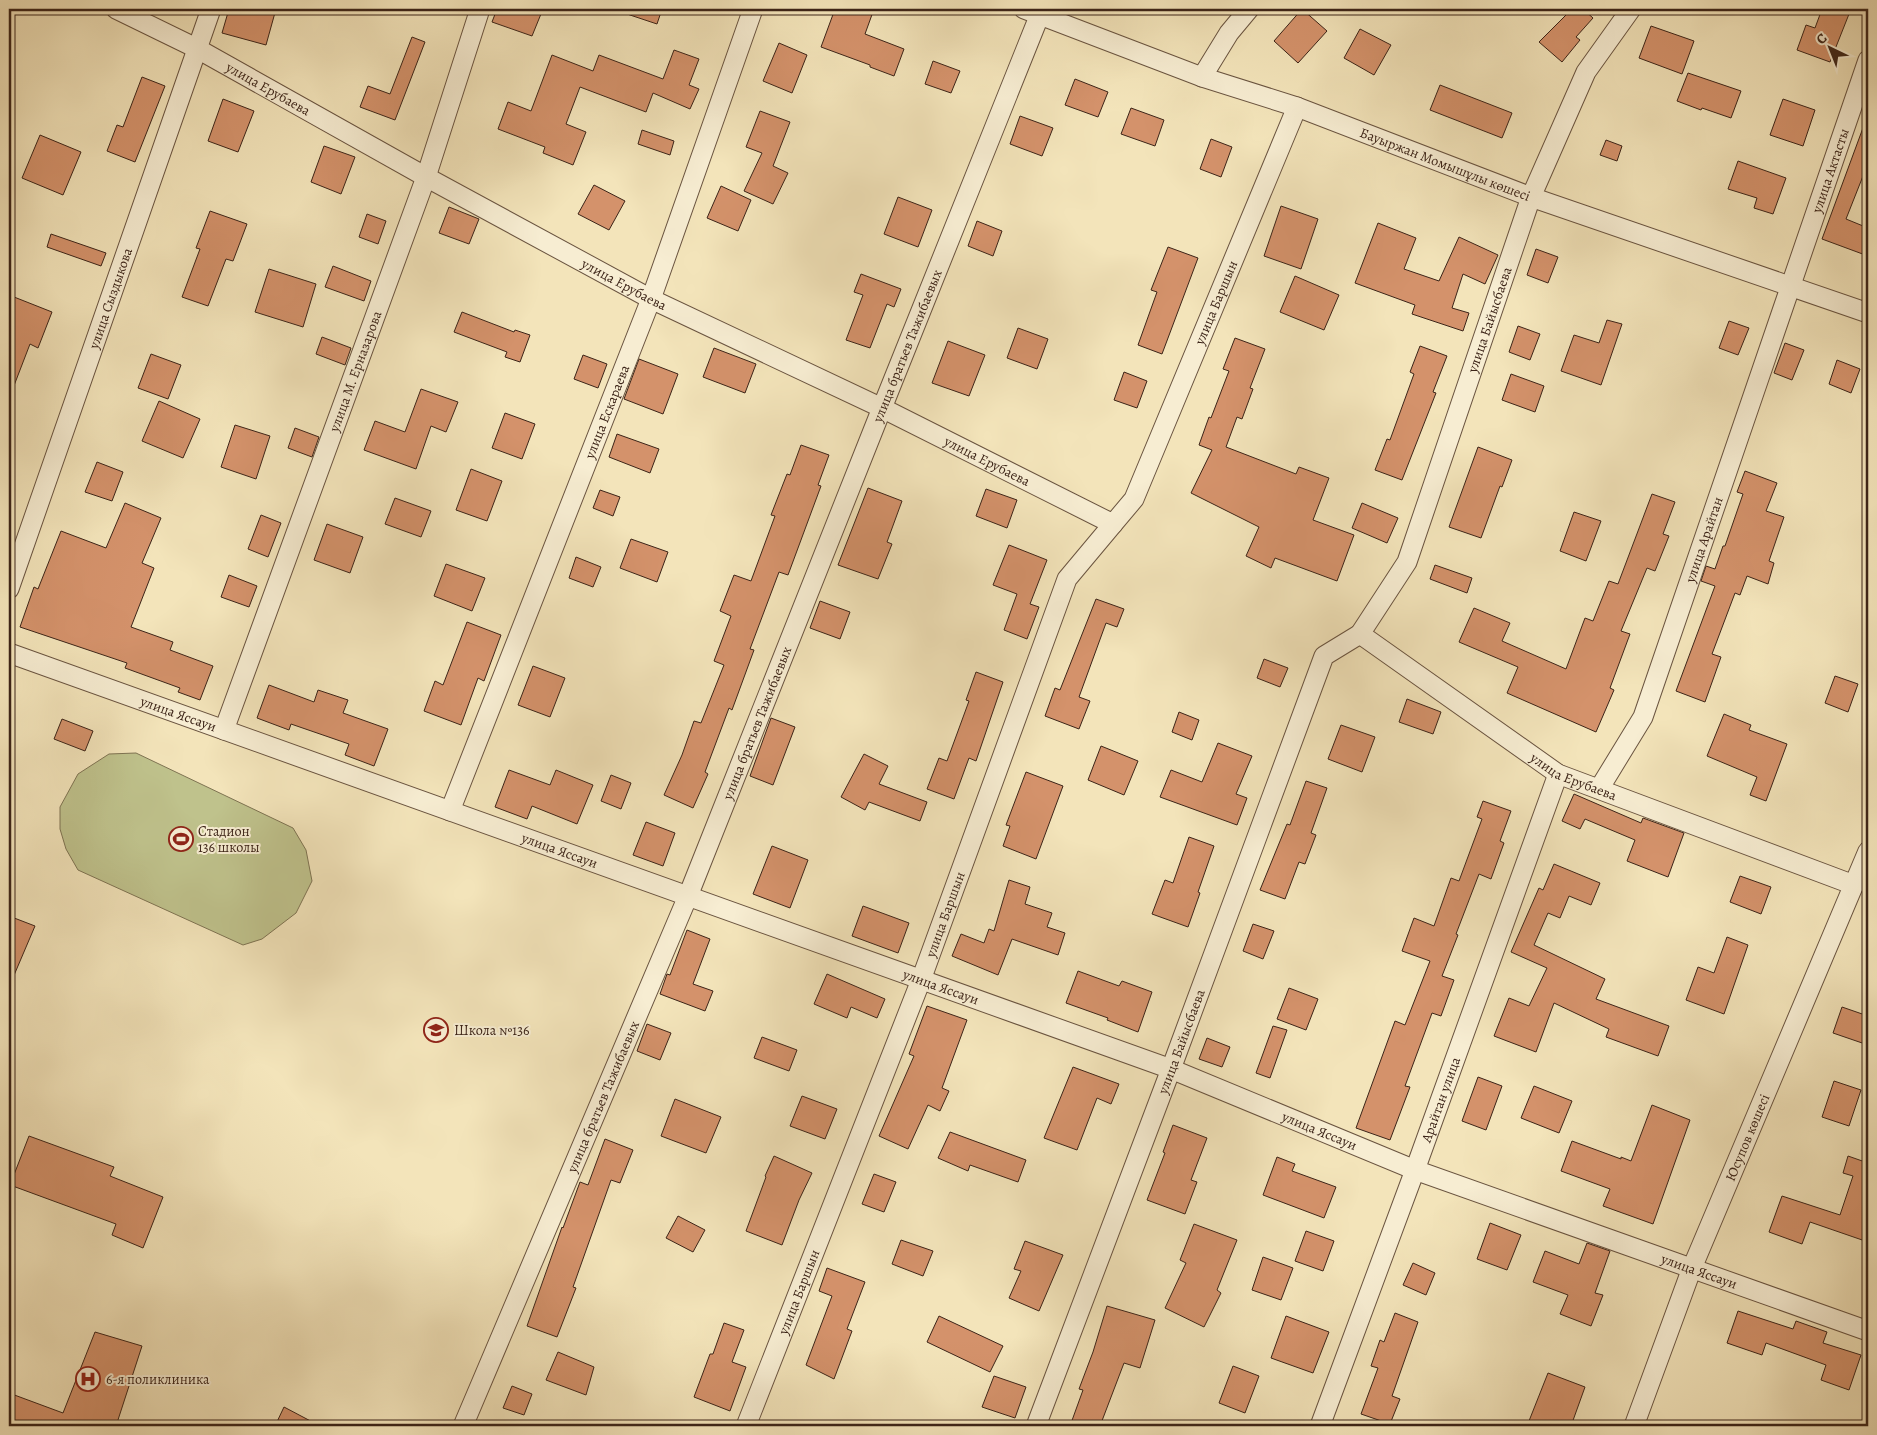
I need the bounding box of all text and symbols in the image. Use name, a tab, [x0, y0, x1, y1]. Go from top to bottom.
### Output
north arrow	[1804, 22, 1854, 72]
text: С	[1812, 29, 1831, 49]
street label: улица Ерубаева	[222, 57, 314, 120]
street label: Бауыржан Момышұлы көшесі	[1357, 123, 1533, 206]
street label: улица Актасты	[1807, 126, 1854, 216]
street label: улица Сыздыкова	[84, 245, 137, 352]
street label: улица Ерубаева	[577, 254, 670, 315]
street label: улица Баршын	[1190, 258, 1242, 349]
street label: улица Байысбаева	[1463, 264, 1517, 376]
street label: улица братьев Тажибаевых	[868, 267, 947, 426]
street label: улица М. Ерназарова	[324, 308, 387, 435]
street label: улица Ескараева	[580, 362, 634, 463]
street label: улица Ерубаева	[940, 431, 1034, 491]
street label: улица Арайтан	[1680, 494, 1728, 586]
street label: улица братьев Тажибаевых	[718, 644, 796, 803]
street label: улица Яссауи	[137, 691, 219, 736]
street label: улица Ерубаева	[1526, 748, 1620, 805]
place label: Стадион 136 школы	[198, 822, 260, 857]
sports icon: Стадион 136 школы	[168, 826, 194, 852]
street label: улица Яссауи	[518, 828, 600, 873]
street label: улица Баршын	[921, 869, 970, 961]
street label: улица Яссауи	[899, 964, 982, 1009]
street label: улица Байысбаева	[1153, 986, 1210, 1098]
school or university icon: Школа №136	[423, 1017, 449, 1043]
street label: улица братьев Тажибаевых	[562, 1018, 644, 1176]
place label: Школа №136	[454, 1021, 529, 1040]
street label: Арайтан улица	[1416, 1054, 1465, 1146]
street label: Юсупов көшесі	[1721, 1091, 1774, 1184]
street label: улица Яссауи	[1278, 1107, 1360, 1155]
street label: улица Баршын	[773, 1247, 824, 1338]
street label: улица Яссауи	[1658, 1249, 1740, 1294]
hospital icon: 6-я поликлиника	[75, 1366, 101, 1392]
place label: 6-я поликлиника	[106, 1370, 210, 1389]

